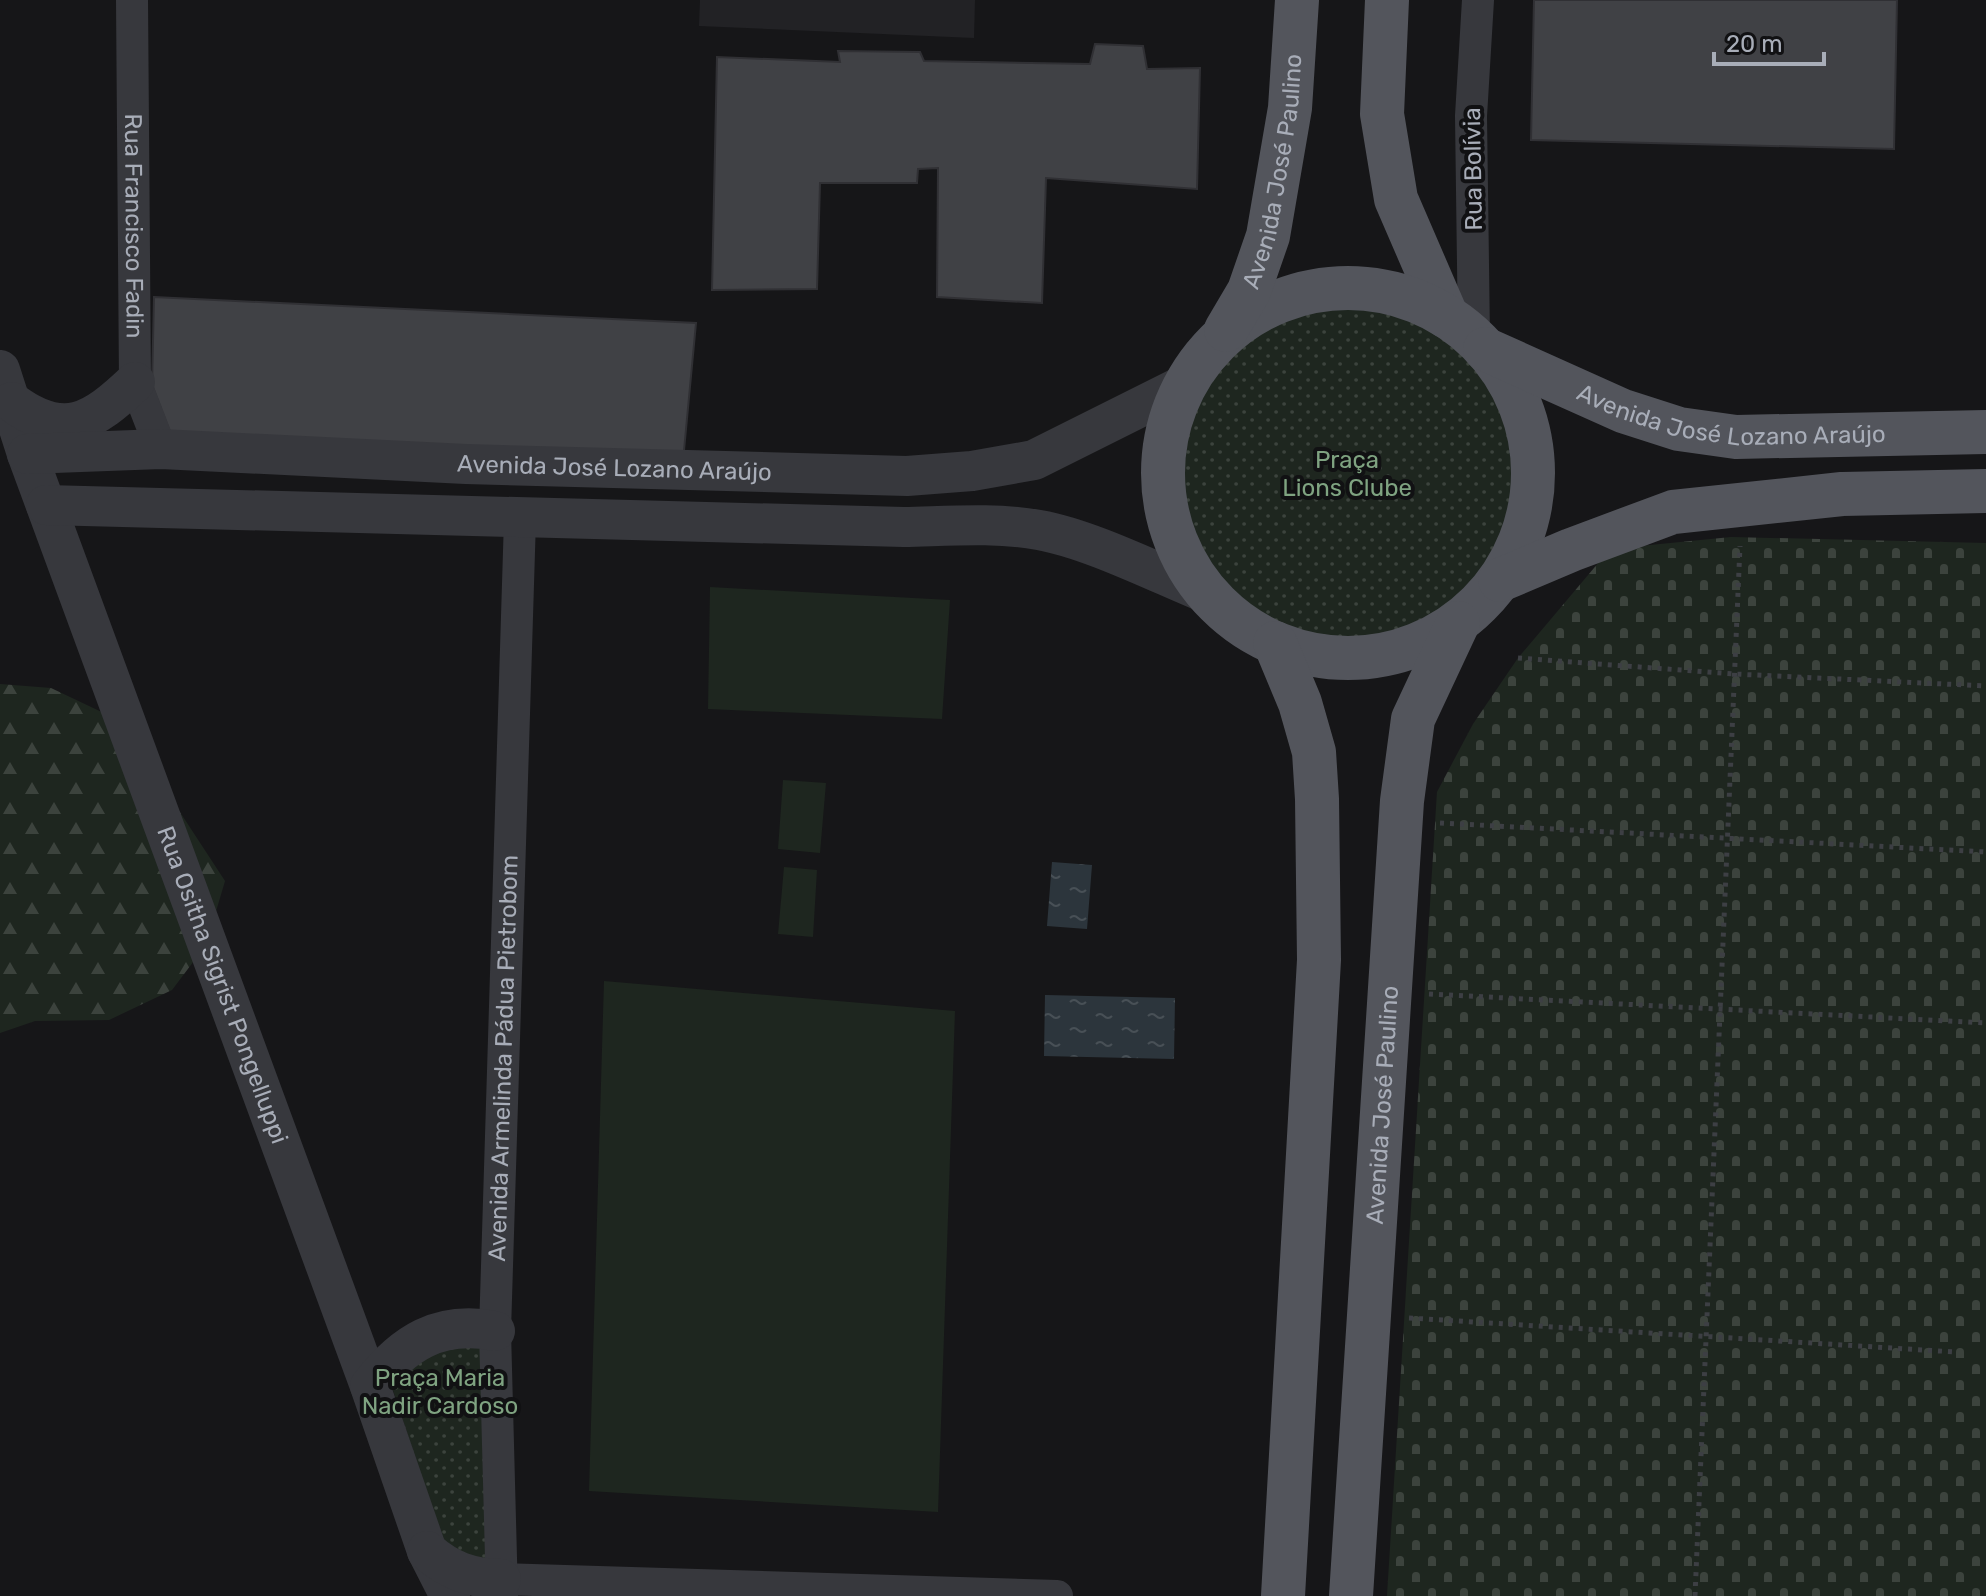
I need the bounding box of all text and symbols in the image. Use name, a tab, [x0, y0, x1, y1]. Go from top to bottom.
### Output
scale bar	[1714, 16, 1824, 66]
text: 20 m	[1726, 30, 1783, 58]
street label: Avenida José Paulino	[1237, 53, 1307, 292]
street label: Rua Bolívia	[1458, 107, 1488, 231]
street label: Rua Francisco Fadin	[119, 113, 149, 339]
street label: Avenida José Lozano Araújo	[1573, 378, 1886, 452]
park label: Praça Lions Clube	[1282, 446, 1412, 502]
street label: Avenida José Lozano Araújo	[457, 450, 772, 486]
street label: Rua Ositha Sigrist Pongelluppi	[151, 822, 294, 1148]
street label: Avenida Armelinda Pádua Pietrobom	[483, 854, 524, 1262]
street label: Avenida José Paulino	[1361, 985, 1404, 1225]
park label: Praça Maria Nadir Cardoso	[362, 1364, 518, 1420]

